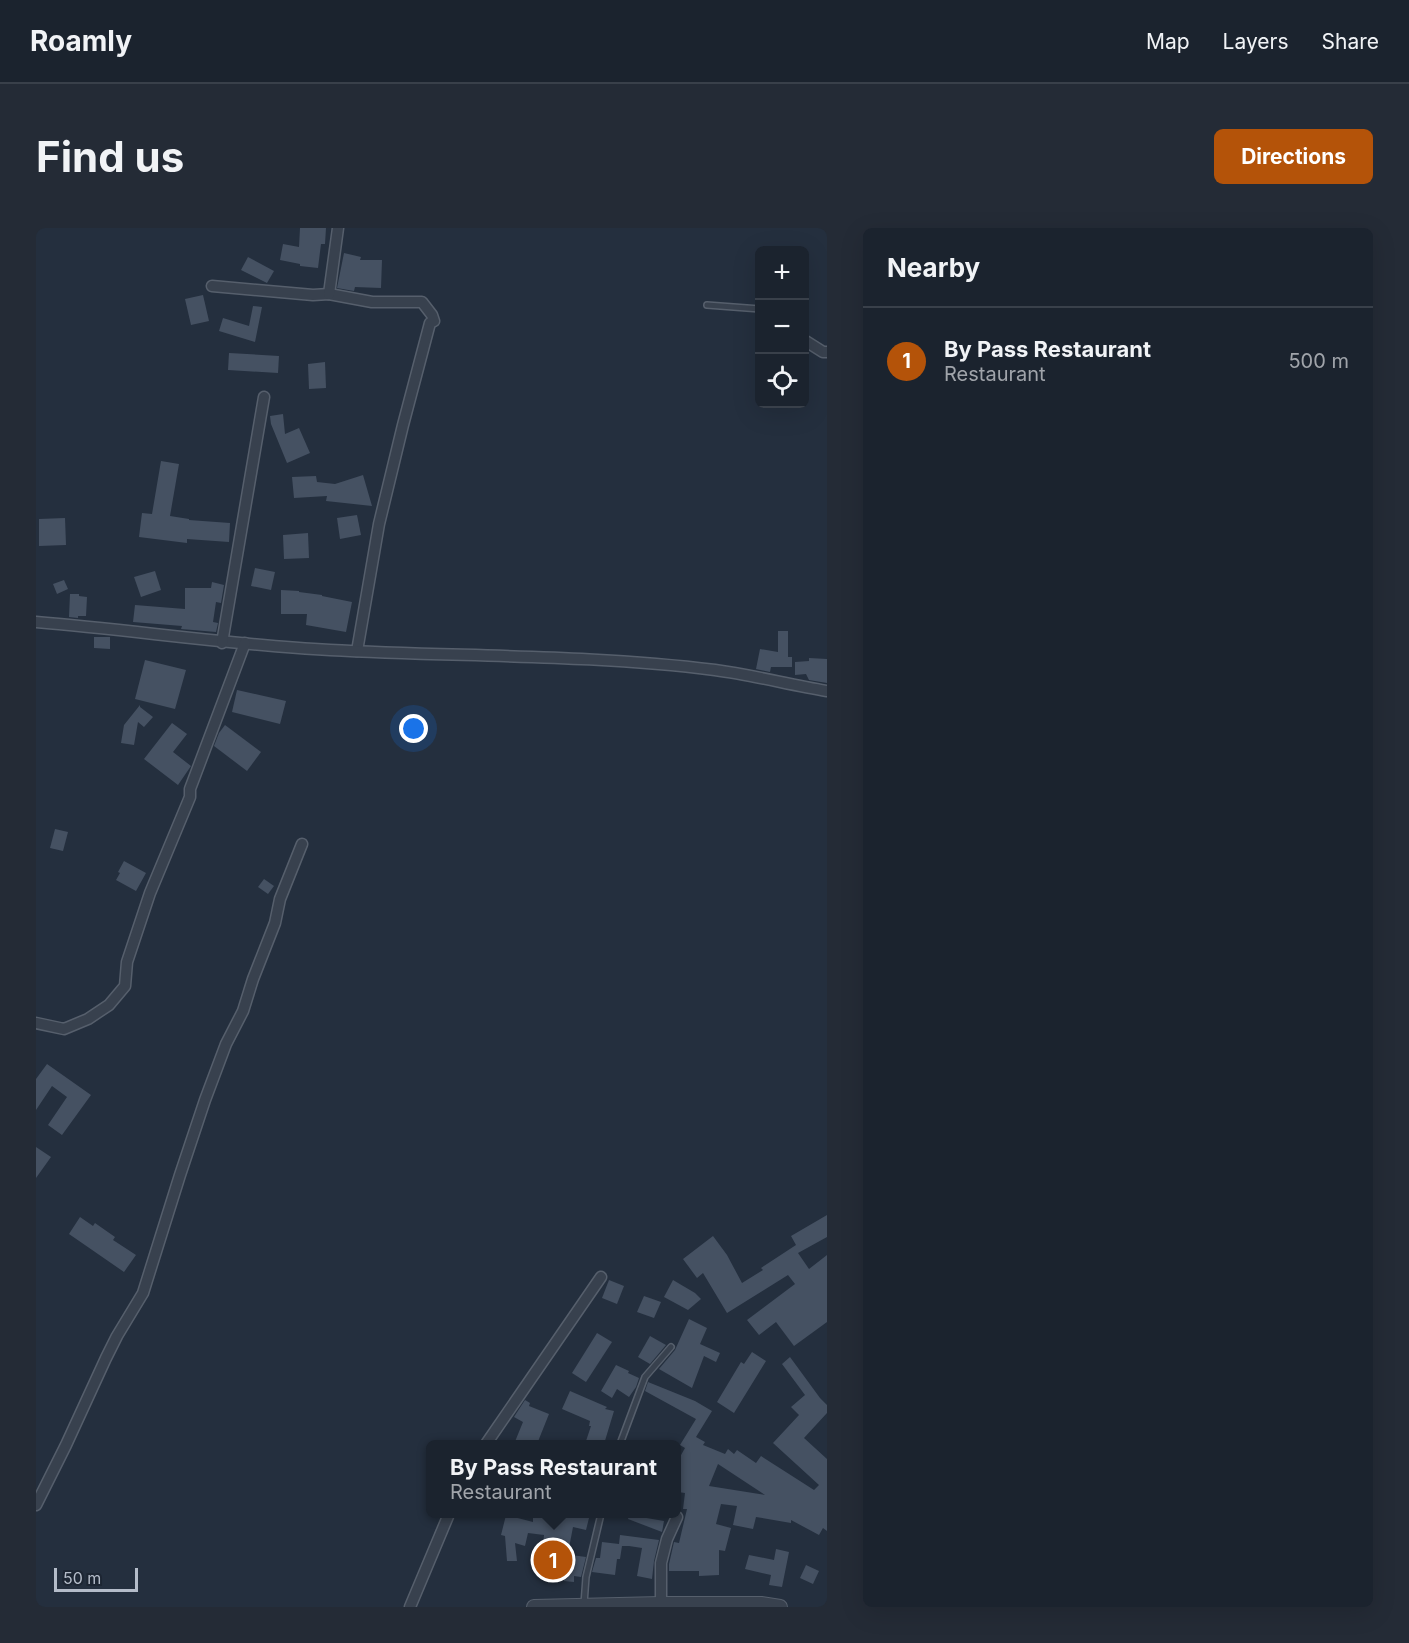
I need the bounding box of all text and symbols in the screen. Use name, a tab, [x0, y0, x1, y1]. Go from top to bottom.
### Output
text: Roamly	[30, 24, 132, 58]
text: Map	[1146, 29, 1190, 54]
text: Layers	[1223, 29, 1289, 54]
text: Share	[1322, 29, 1379, 54]
button: Directions	[1214, 129, 1373, 184]
text: Find us	[36, 131, 184, 182]
map controls	[755, 246, 809, 408]
button: +	[755, 246, 809, 300]
text: Nearby	[887, 252, 980, 283]
button: −	[755, 300, 809, 354]
text: By Pass Restaurant	[944, 336, 1151, 362]
text: 1	[902, 349, 911, 373]
text: 500 m	[1288, 349, 1349, 373]
button: locate	[755, 354, 809, 408]
text: Restaurant	[944, 362, 1046, 386]
your location	[399, 714, 428, 743]
popup	[426, 1440, 681, 1518]
text: By Pass Restaurant	[450, 1454, 657, 1480]
text: Restaurant	[450, 1480, 552, 1504]
pin: 1	[534, 1538, 572, 1582]
scale bar	[54, 1565, 138, 1592]
text: 50 m	[63, 1568, 101, 1588]

